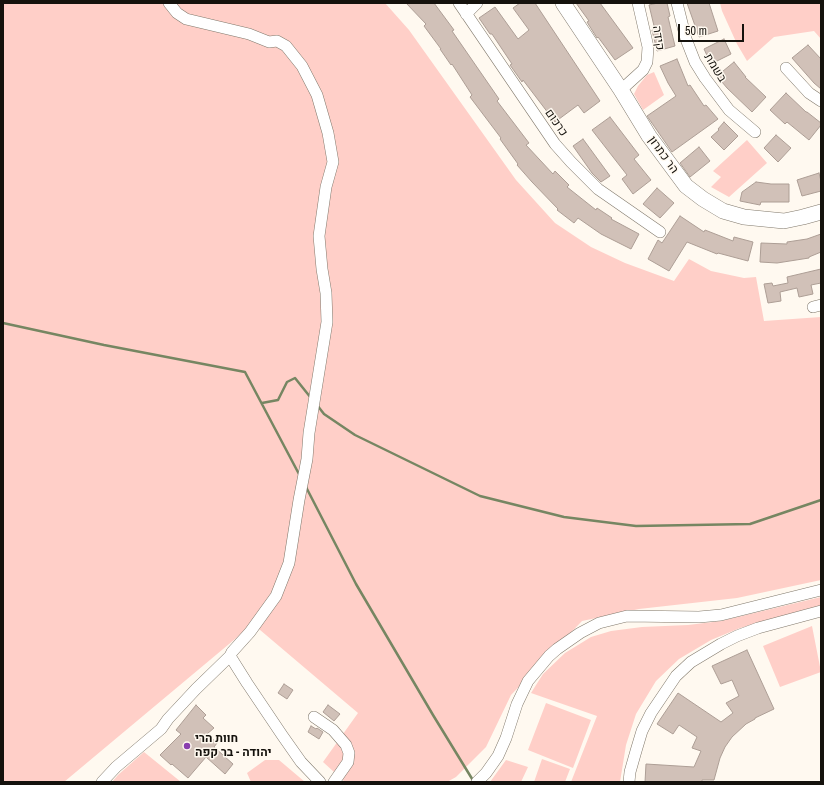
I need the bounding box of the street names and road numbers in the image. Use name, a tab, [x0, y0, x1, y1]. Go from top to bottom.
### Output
street label: קידה	[649, 25, 667, 51]
street label: בשמת	[701, 51, 729, 85]
street label: כרכום	[542, 107, 570, 139]
street label: הר כתרון	[645, 134, 681, 176]

